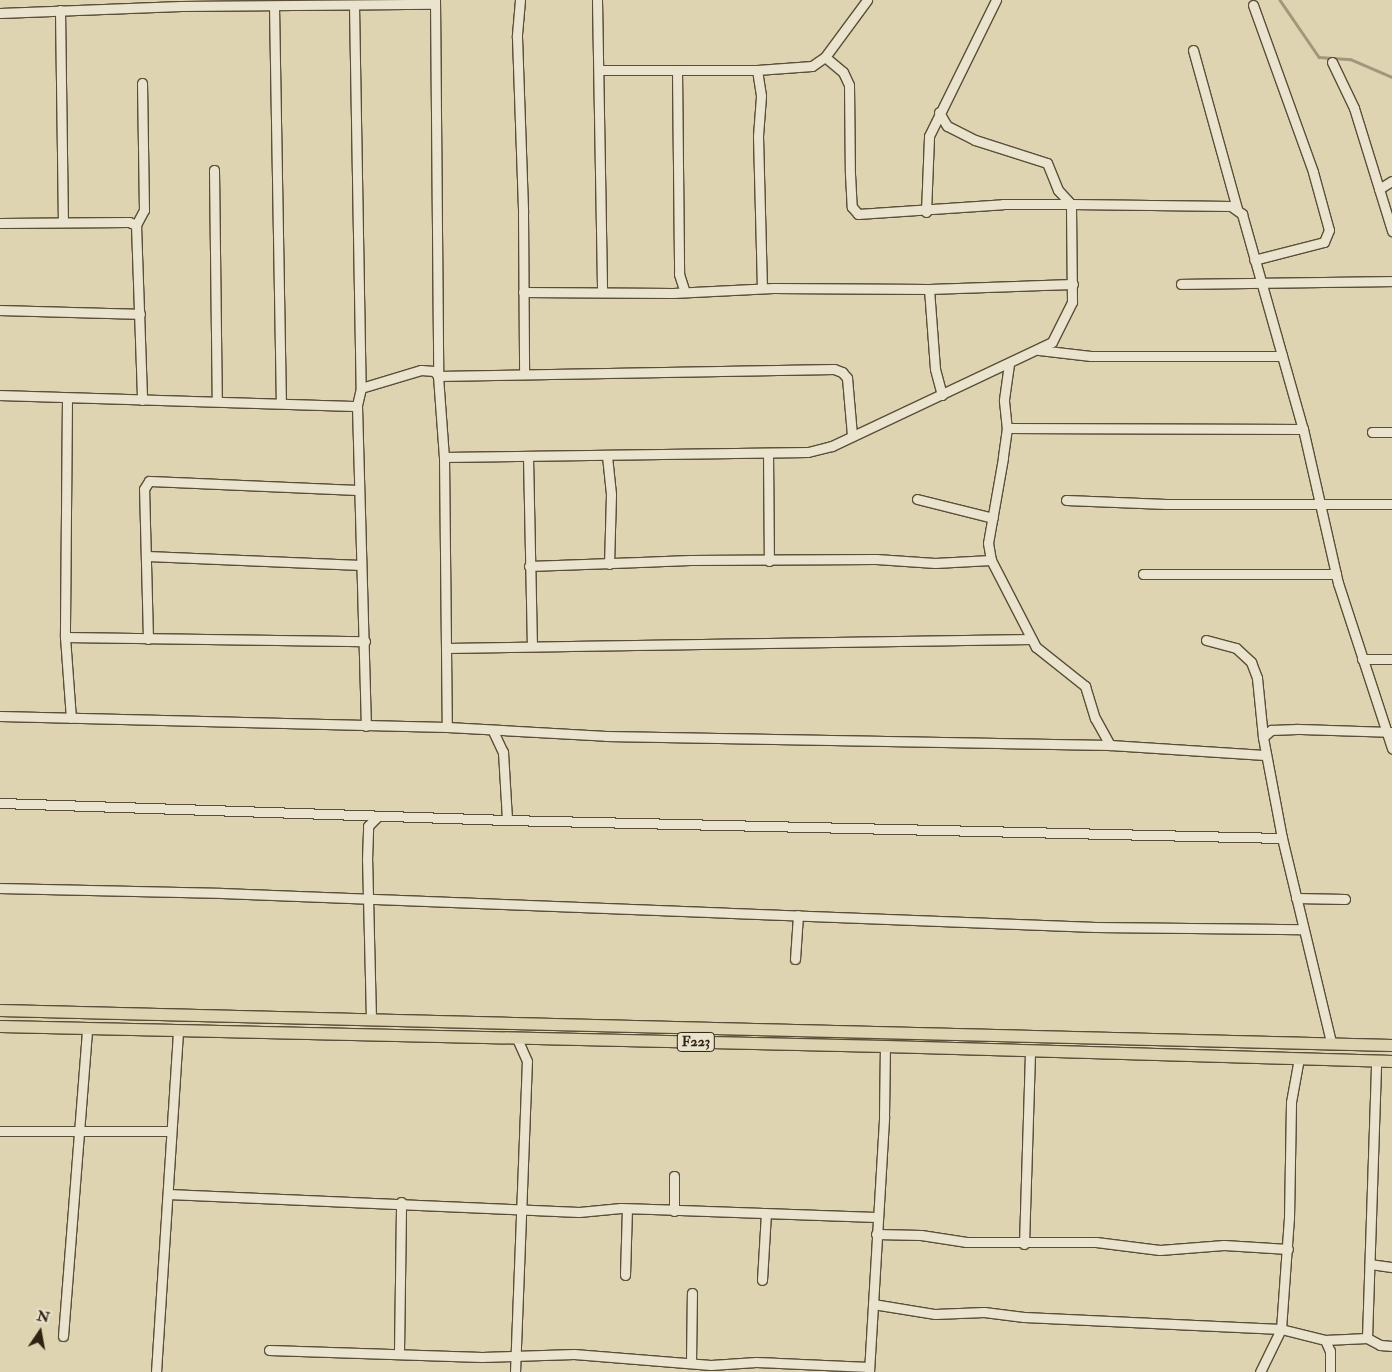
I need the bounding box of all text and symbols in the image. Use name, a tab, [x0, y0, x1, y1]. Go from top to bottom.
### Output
road number: F223	[676, 1030, 716, 1054]
north arrow	[15, 1307, 65, 1357]
text: N	[35, 1307, 51, 1326]

